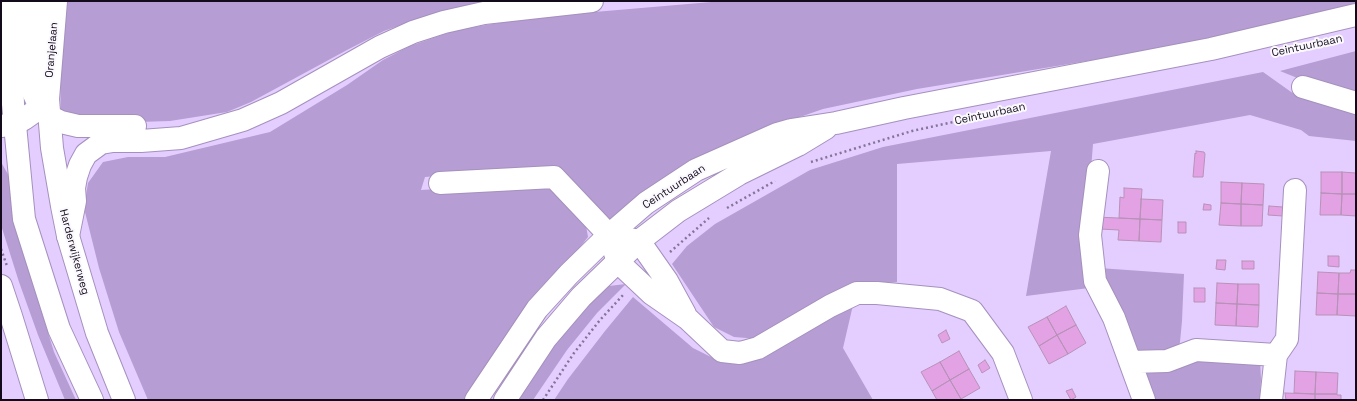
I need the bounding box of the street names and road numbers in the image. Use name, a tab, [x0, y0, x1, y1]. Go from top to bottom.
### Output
street label: Oranjelaan	[43, 22, 61, 78]
street label: Ceintuurbaan	[1270, 32, 1344, 60]
street label: Ceintuurbaan	[953, 100, 1027, 128]
street label: Ceintuurbaan	[640, 162, 708, 212]
street label: Harderwijkerweg	[56, 208, 92, 296]

